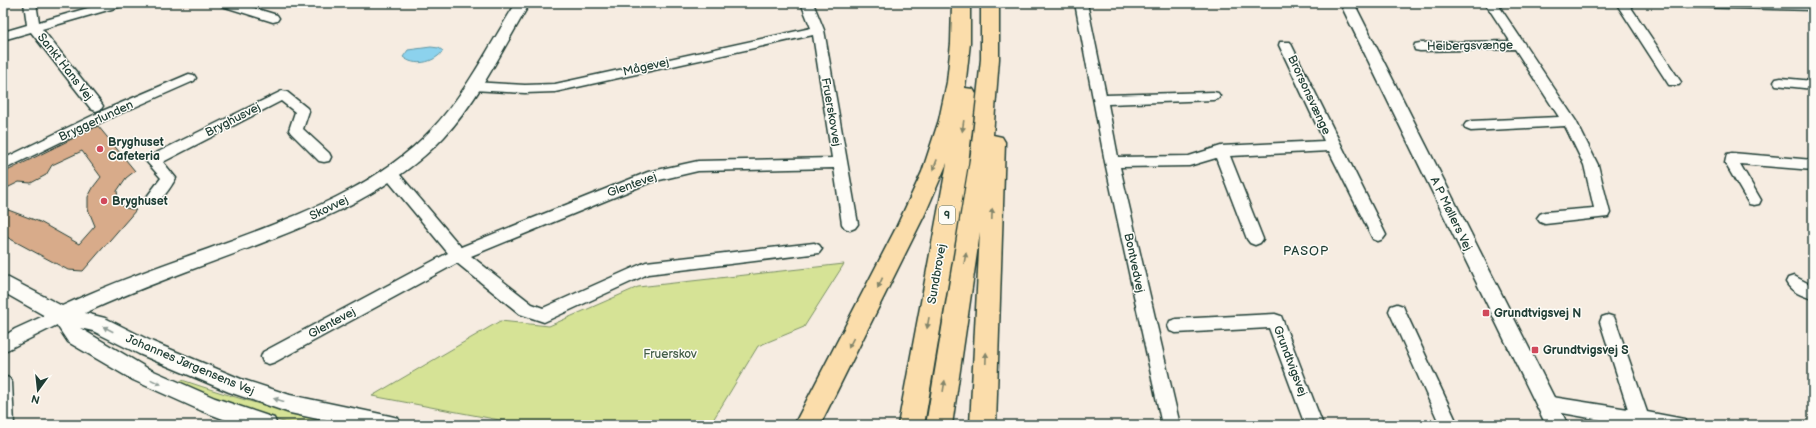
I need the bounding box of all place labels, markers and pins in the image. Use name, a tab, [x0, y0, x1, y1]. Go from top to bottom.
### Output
place label: Bryghuset Cafeteria	[108, 135, 164, 164]
marker: Bryghuset Cafeteria	[95, 144, 105, 154]
place label: Bryghuset	[112, 194, 168, 209]
marker: Bryghuset	[99, 196, 109, 206]
place label: Grundtvigsvej N	[1494, 306, 1581, 321]
marker: Grundtvigsvej N	[1481, 308, 1491, 318]
place label: Grundtvigsvej S	[1543, 343, 1629, 358]
marker: Grundtvigsvej S	[1530, 345, 1540, 355]

